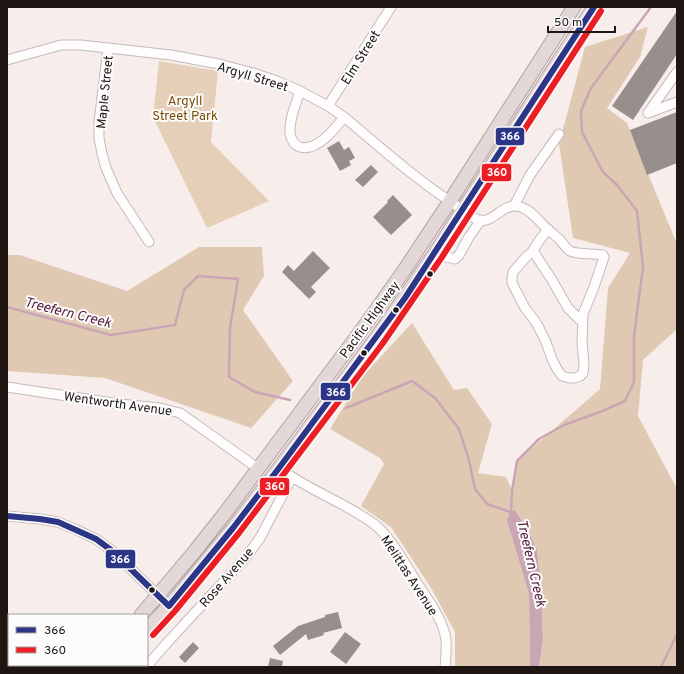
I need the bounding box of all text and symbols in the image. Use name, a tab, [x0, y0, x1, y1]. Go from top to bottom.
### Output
scale bar	[548, 8, 615, 34]
text: 50 m	[554, 15, 582, 31]
street label: Elm Street	[339, 28, 385, 88]
street label: Maple Street	[94, 55, 118, 130]
street label: Argyll Street	[215, 60, 290, 96]
park label: Argyll Street Park	[152, 94, 218, 125]
line badge: 366	[495, 127, 525, 146]
text: 366	[500, 130, 520, 144]
line badge: 360	[481, 163, 512, 182]
text: 360	[487, 166, 507, 180]
unlabelled marker	[425, 269, 435, 279]
street label: Pacific Highway	[337, 278, 404, 362]
water label: Treefern Creek	[22, 294, 114, 333]
unlabelled marker	[391, 305, 401, 315]
unlabelled marker	[359, 348, 369, 358]
line badge: 366	[320, 382, 351, 401]
text: 366	[326, 386, 346, 400]
street label: Wentworth Avenue	[63, 389, 173, 420]
line badge: 360	[259, 477, 290, 496]
text: 360	[265, 480, 285, 494]
water label: Treefern Creek	[512, 518, 549, 609]
street label: Melittas Avenue	[376, 533, 440, 619]
street label: Rose Avenue	[197, 545, 258, 612]
line badge: 366	[105, 549, 136, 569]
text: 366	[110, 553, 130, 567]
unlabelled marker	[147, 585, 157, 595]
legend	[8, 614, 148, 666]
text: 366	[44, 623, 66, 639]
text: 360	[44, 643, 66, 659]

